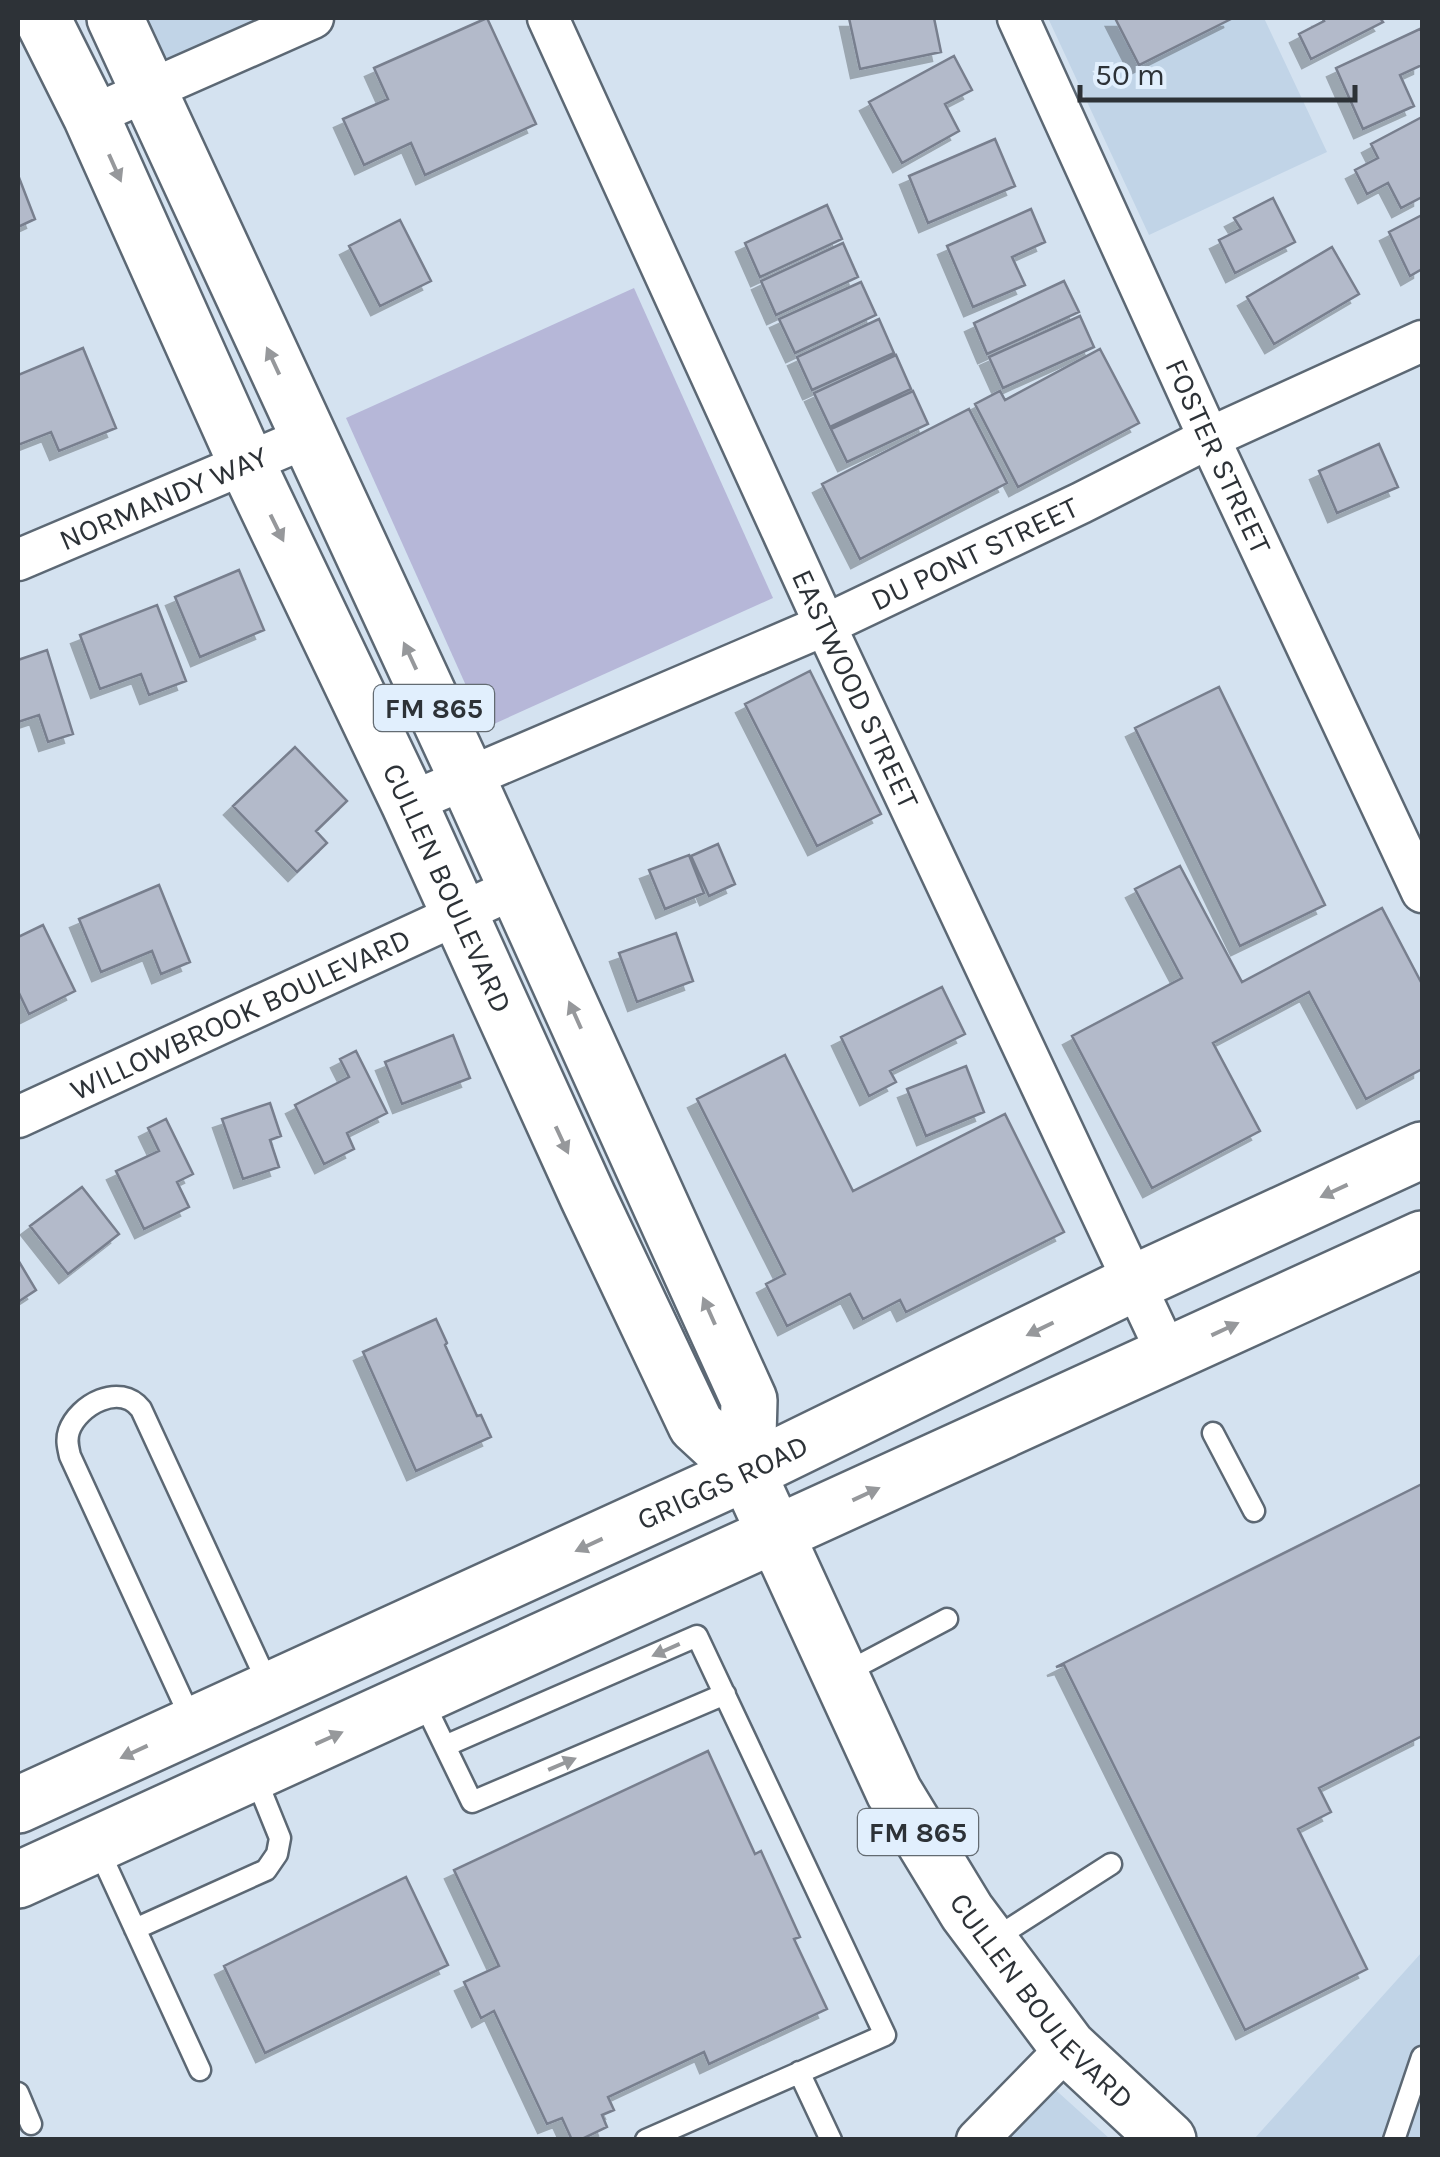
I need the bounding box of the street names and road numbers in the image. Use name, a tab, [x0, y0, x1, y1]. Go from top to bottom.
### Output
street label: FOSTER STREET	[1157, 353, 1279, 560]
street label: NORMANDY WAY	[54, 438, 274, 558]
street label: DU PONT STREET	[865, 489, 1084, 619]
street label: EASTWOOD STREET	[784, 564, 927, 814]
road number: FM 865	[374, 685, 494, 731]
street label: CULLEN BOULEVARD	[375, 757, 520, 1019]
street label: WILLOWBROOK BOULEVARD	[65, 921, 416, 1108]
street label: GRIGGS ROAD	[631, 1427, 814, 1538]
road number: FM 865	[858, 1809, 978, 1855]
street label: CULLEN BOULEVARD	[942, 1886, 1141, 2117]

